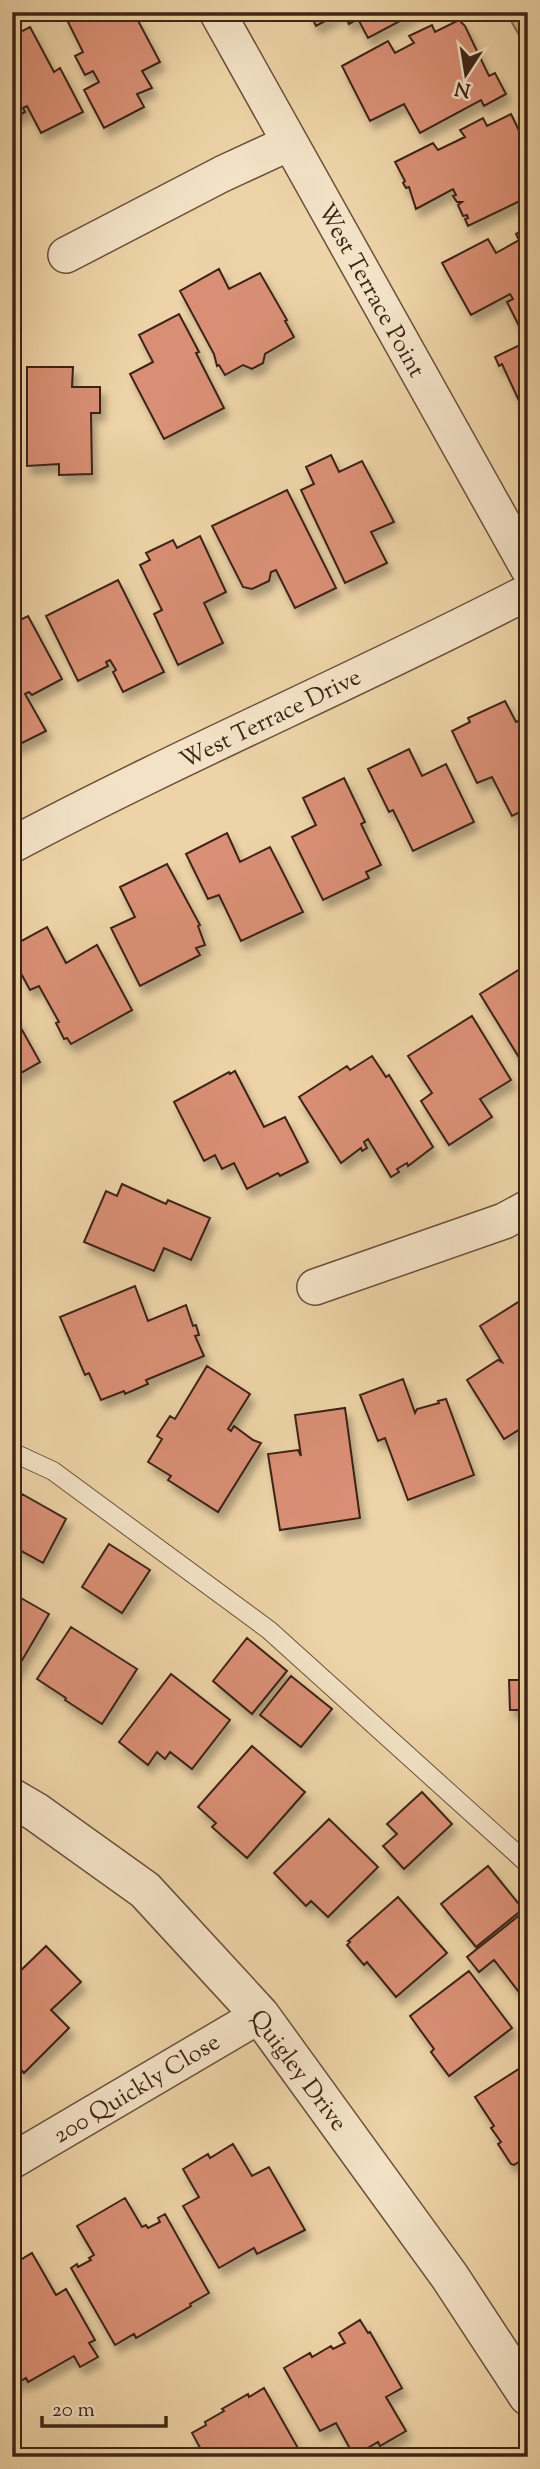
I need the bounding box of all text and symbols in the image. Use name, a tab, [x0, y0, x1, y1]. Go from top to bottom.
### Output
north arrow	[432, 38, 502, 108]
text: N	[453, 73, 473, 103]
street label: West Terrace Point	[308, 198, 432, 384]
street label: West Terrace Drive	[175, 661, 367, 778]
street label: Quigley Drive	[240, 2003, 354, 2139]
street label: 200 Quickly Close	[47, 2026, 227, 2153]
scale bar	[42, 2385, 166, 2429]
text: 20 m	[52, 2396, 95, 2426]

